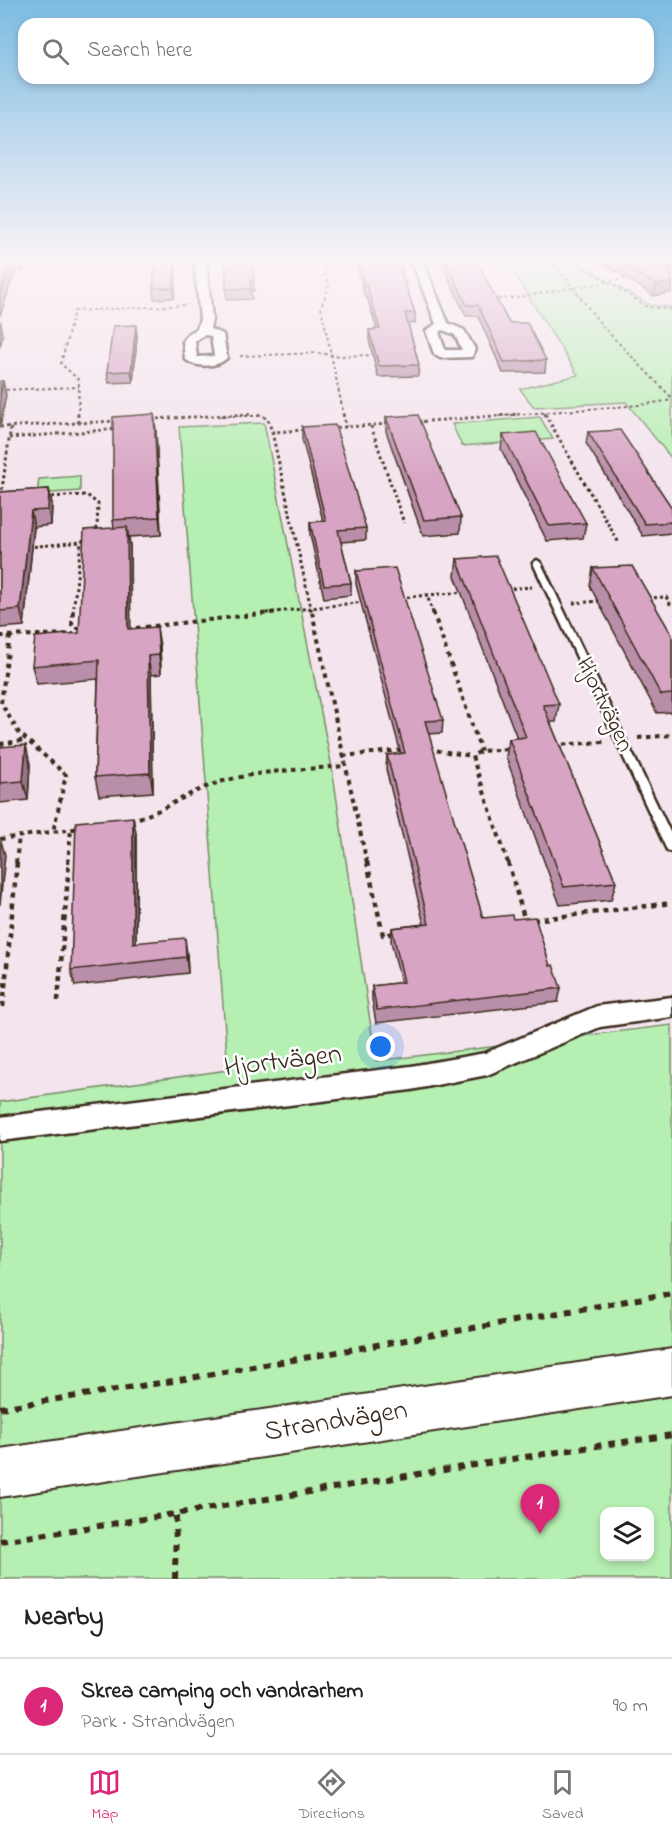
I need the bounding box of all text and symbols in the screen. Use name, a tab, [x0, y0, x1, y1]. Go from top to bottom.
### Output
search box	[18, 18, 654, 84]
icon: search	[39, 35, 72, 68]
text: Search here	[87, 35, 192, 67]
street label: Hjortvägen	[566, 652, 642, 758]
your location	[366, 1032, 395, 1061]
street label: Hjortvägen	[222, 1034, 344, 1090]
street label: Strandvägen	[261, 1390, 411, 1454]
pin: 1	[520, 1484, 560, 1534]
map controls	[600, 1507, 654, 1561]
button: layers	[600, 1507, 654, 1561]
text: Nearby	[24, 1599, 103, 1637]
text: Skrea camping och vandrarhem	[81, 1676, 363, 1708]
text: 1	[40, 1692, 47, 1721]
text: 90 m	[613, 1692, 648, 1721]
text: Park · Strandvägen	[81, 1708, 235, 1737]
tab: Map	[88, 1766, 121, 1826]
tab: Directions	[298, 1766, 365, 1826]
tab: Saved	[542, 1766, 584, 1826]

